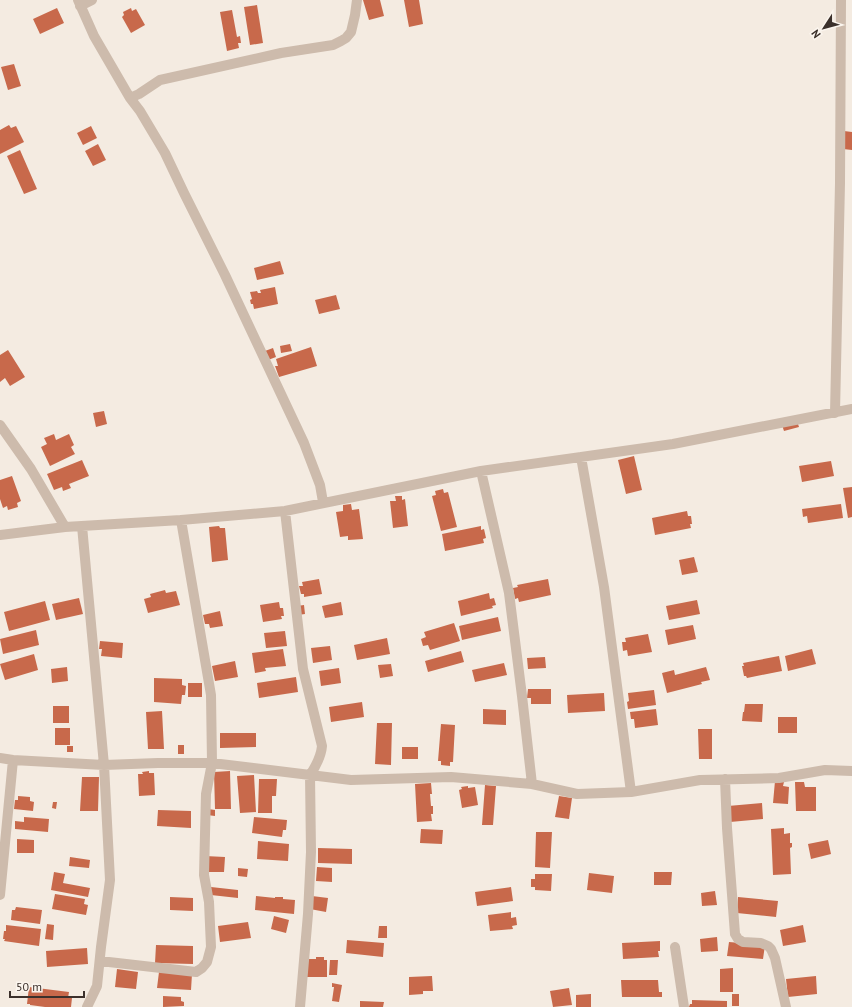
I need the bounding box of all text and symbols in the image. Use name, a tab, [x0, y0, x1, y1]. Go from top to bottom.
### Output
north arrow	[804, 8, 844, 48]
text: N	[808, 27, 824, 41]
scale bar	[10, 973, 84, 999]
text: 50 m	[16, 979, 42, 994]

